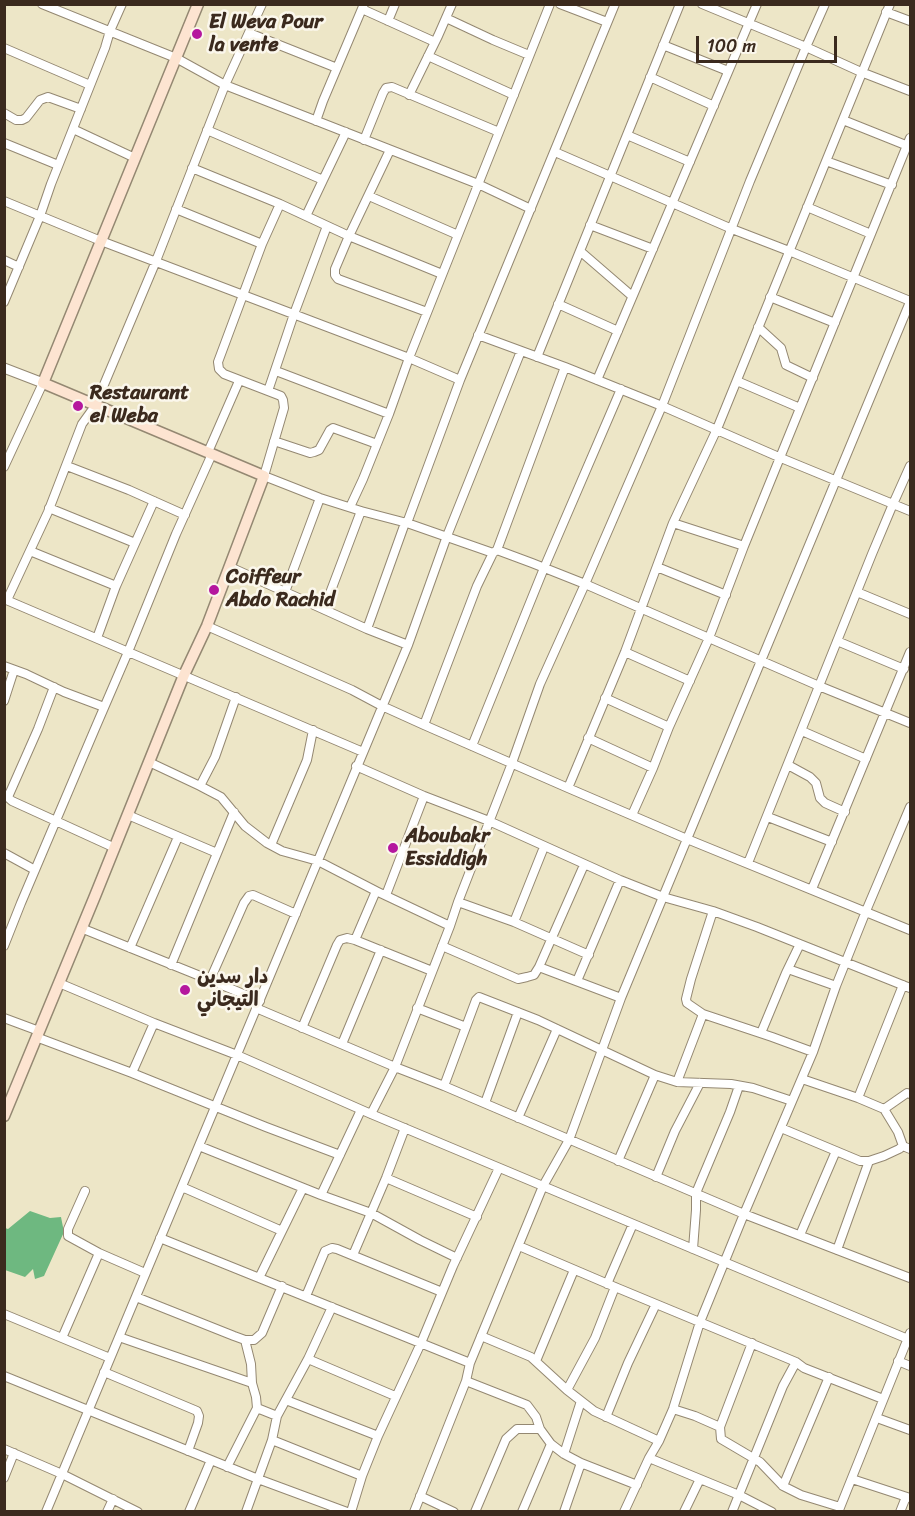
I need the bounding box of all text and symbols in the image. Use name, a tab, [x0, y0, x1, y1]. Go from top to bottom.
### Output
place label: El Weva Pour la vente	[209, 11, 322, 58]
scale bar	[699, 24, 840, 62]
marker: El Weva Pour la vente	[190, 27, 204, 41]
text: 100 m	[707, 30, 756, 62]
place label: Restaurant el Weba	[90, 382, 189, 429]
marker: Restaurant el Weba	[71, 399, 85, 413]
place label: Coiffeur Abdo Rachid	[226, 566, 335, 613]
marker: Coiffeur Abdo Rachid	[207, 583, 221, 597]
place label: Aboubakr Essiddigh	[405, 825, 490, 872]
marker: Aboubakr Essiddigh	[386, 841, 400, 855]
place label: دار سدين التيجاني	[197, 966, 268, 1013]
marker: دار سدين التيجاني	[178, 983, 192, 997]

